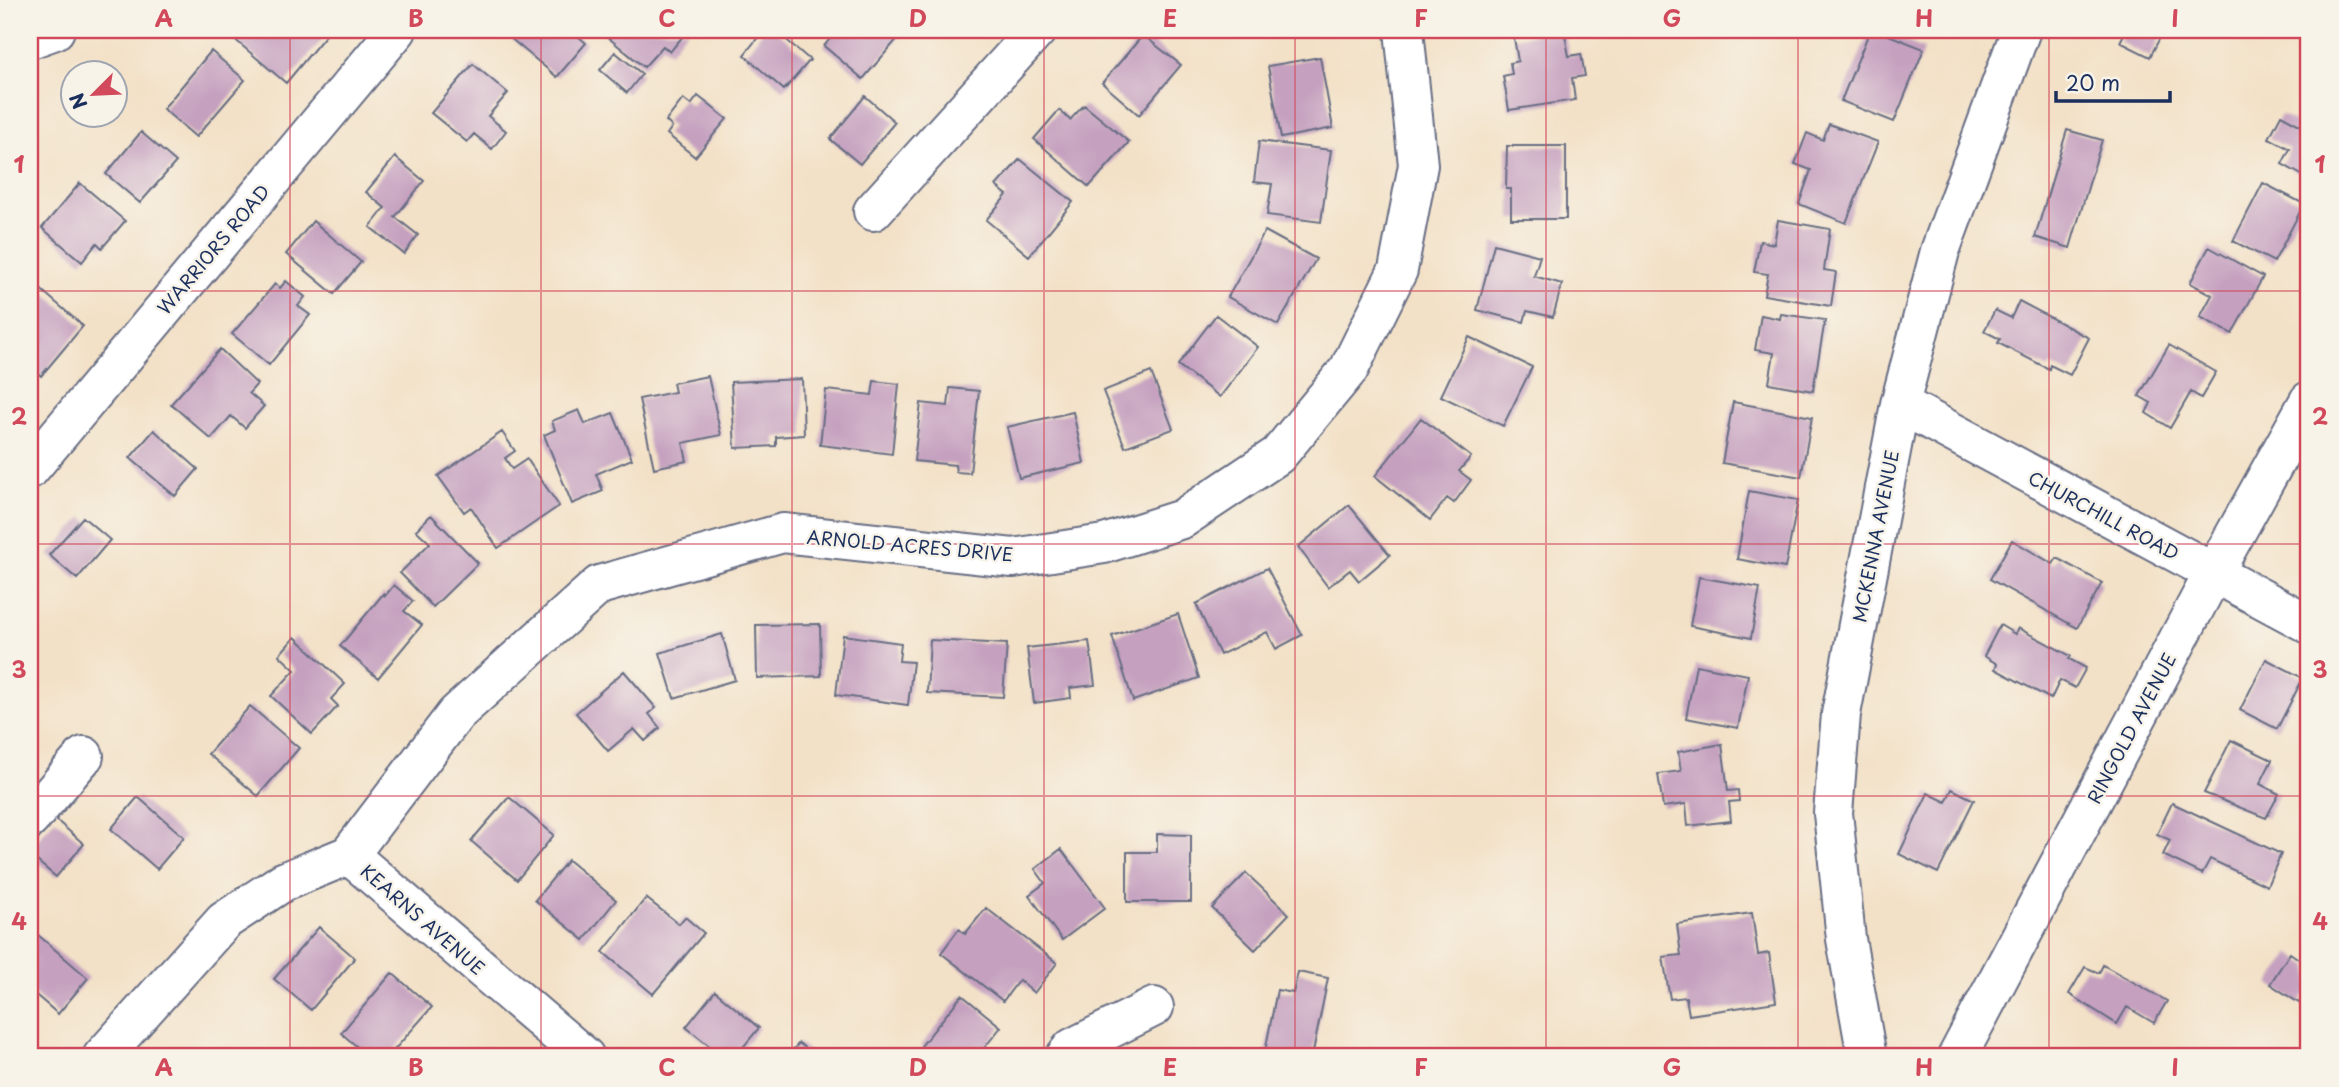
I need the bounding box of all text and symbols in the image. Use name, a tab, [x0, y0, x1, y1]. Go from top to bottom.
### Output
text: A	[155, 0, 173, 35]
text: B	[408, 0, 424, 35]
text: C	[658, 0, 676, 35]
text: D	[909, 0, 927, 35]
text: E	[1163, 0, 1177, 35]
text: F	[1414, 0, 1428, 35]
text: G	[1663, 0, 1681, 35]
text: H	[1915, 0, 1933, 35]
text: I	[2171, 0, 2179, 35]
north arrow	[60, 60, 130, 130]
scale bar	[2056, 60, 2169, 104]
text: 20 m	[2066, 66, 2120, 98]
text: N	[62, 89, 93, 114]
text: 1	[14, 146, 25, 181]
text: 1	[2315, 146, 2326, 181]
street label: WARRIORS ROAD	[151, 178, 275, 320]
text: 2	[11, 398, 27, 433]
text: 2	[2312, 398, 2328, 433]
street label: MCKENNA AVENUE	[1845, 448, 1905, 624]
street label: CHURCHILL ROAD	[2024, 464, 2184, 566]
street label: ARNOLD ACRES DRIVE	[806, 523, 1014, 567]
street label: RINGOLD AVENUE	[2080, 648, 2182, 808]
text: 3	[11, 651, 27, 686]
text: 3	[2312, 651, 2328, 686]
street label: KEARNS AVENUE	[355, 857, 491, 981]
text: 4	[11, 903, 27, 938]
text: 4	[2312, 903, 2328, 938]
text: A	[155, 1049, 173, 1084]
text: B	[408, 1049, 424, 1084]
text: C	[658, 1049, 676, 1084]
text: D	[909, 1049, 927, 1084]
text: E	[1163, 1049, 1177, 1084]
text: F	[1414, 1049, 1428, 1084]
text: G	[1663, 1049, 1681, 1084]
text: H	[1915, 1049, 1933, 1084]
text: I	[2171, 1049, 2179, 1084]

